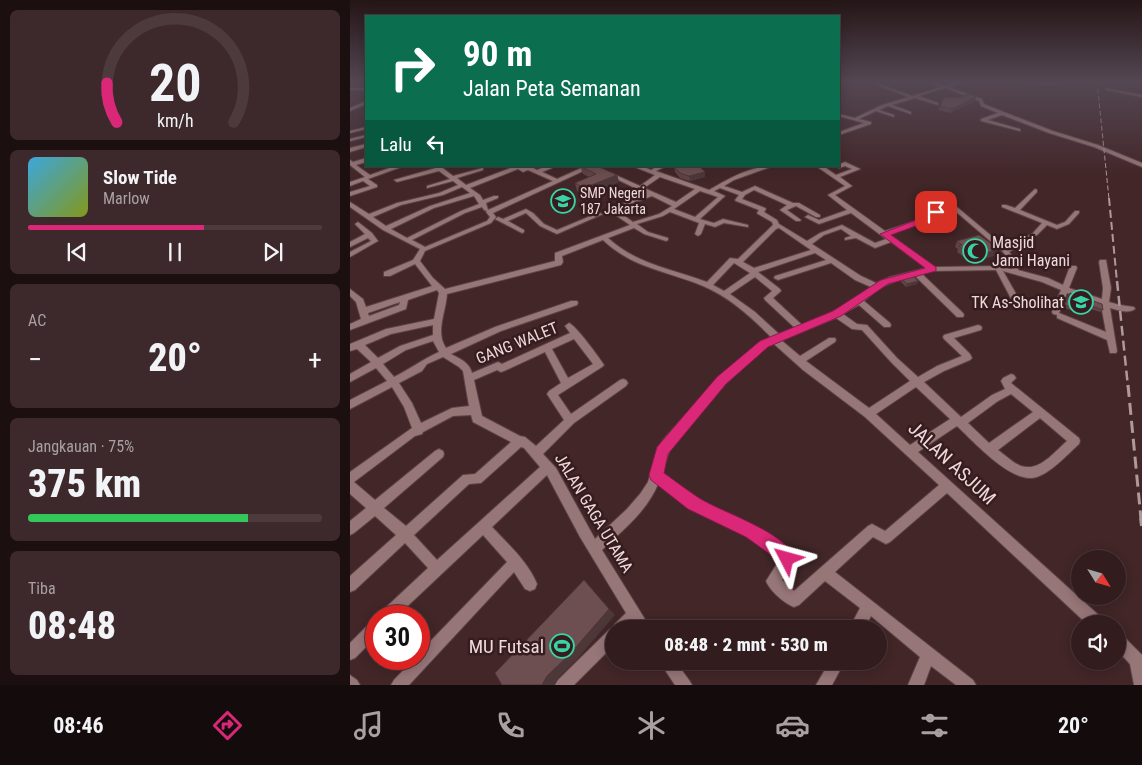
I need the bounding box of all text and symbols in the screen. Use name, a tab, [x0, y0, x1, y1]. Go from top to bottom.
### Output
text: 90 m	[463, 34, 532, 75]
icon: right	[380, 35, 445, 100]
text: 20	[149, 53, 201, 114]
text: Jalan Peta Semanan	[463, 76, 641, 101]
text: km/h	[157, 110, 193, 131]
icon: left	[422, 130, 450, 158]
text: Lalu	[380, 133, 412, 156]
text: Slow Tide	[103, 166, 177, 189]
place label: SMP Negeri 187 Jakarta	[580, 185, 646, 217]
school or university icon: SMP Negeri 187 Jakarta	[550, 188, 576, 214]
text: Marlow	[103, 189, 150, 208]
pin	[915, 191, 957, 233]
icon: arrive	[922, 198, 950, 226]
place label: Masjid Jami Hayani	[992, 233, 1070, 270]
icon: previous	[63, 238, 91, 266]
icon: pause	[161, 238, 189, 266]
icon: next	[259, 238, 287, 266]
mosque icon: Masjid Jami Hayani	[962, 238, 988, 264]
school or university icon: TK As-Sholihat	[1068, 289, 1094, 315]
place label: TK As-Sholihat	[971, 293, 1064, 312]
text: AC	[28, 311, 46, 330]
street label: GANG WALET	[473, 318, 561, 368]
text: 20°	[148, 336, 202, 380]
text: −	[28, 343, 42, 376]
text: +	[308, 343, 322, 376]
street label: JALAN ASJUM	[903, 417, 1001, 509]
text: Jangkauan · 75%	[28, 437, 134, 456]
street label: JALAN GAGA UTAMA	[551, 450, 637, 576]
text: 375 km	[28, 462, 141, 506]
position arrow	[760, 532, 812, 584]
north arrow	[1071, 550, 1126, 605]
map controls	[1071, 550, 1126, 670]
text: Tiba	[28, 579, 56, 598]
text: 08:48	[28, 604, 116, 648]
speed limit sign: 30	[365, 605, 430, 670]
button: sound	[1071, 615, 1126, 670]
sports icon: MU Futsal	[549, 633, 575, 659]
text: 08:48 · 2 mnt · 530 m	[664, 633, 828, 656]
place label: MU Futsal	[469, 635, 544, 658]
icon: directions	[210, 708, 245, 743]
icon: music	[351, 708, 386, 743]
icon: phone	[493, 708, 528, 743]
icon: climate	[634, 708, 669, 743]
icon: car	[775, 708, 810, 743]
icon: filters	[917, 708, 952, 743]
text: 08:46	[53, 713, 104, 738]
text: 20°	[1058, 713, 1089, 738]

